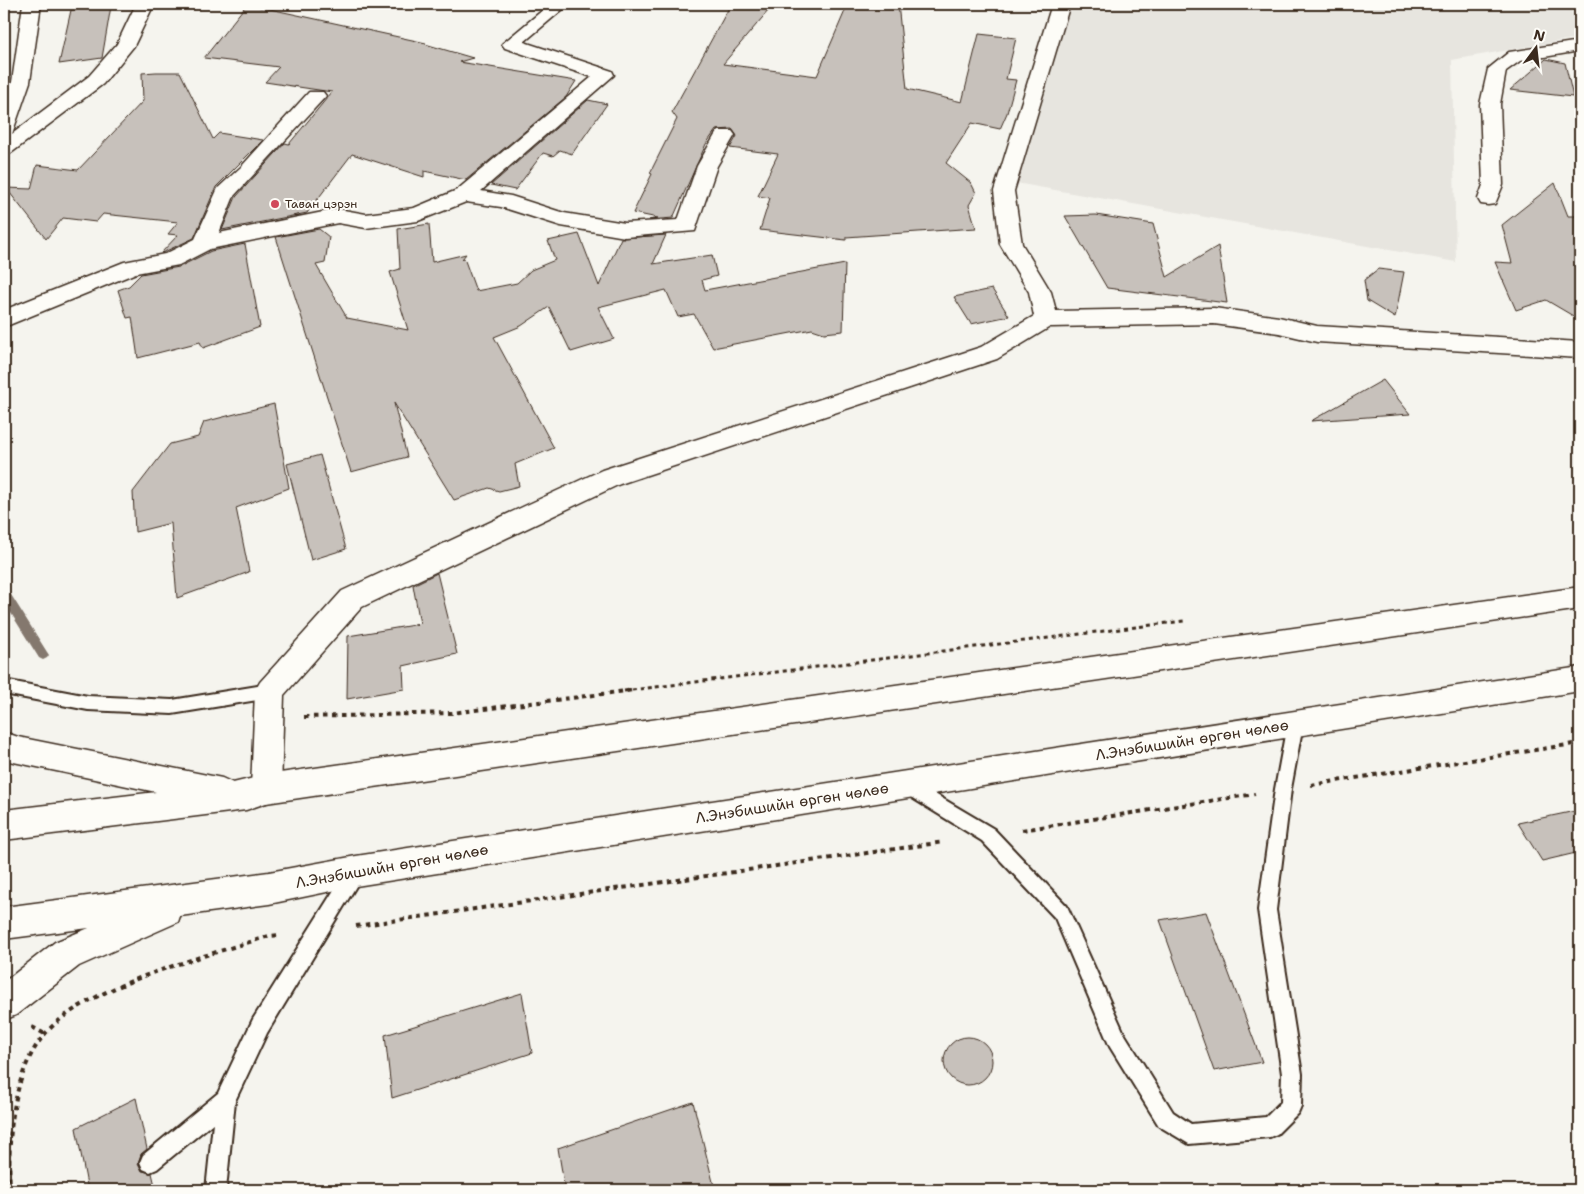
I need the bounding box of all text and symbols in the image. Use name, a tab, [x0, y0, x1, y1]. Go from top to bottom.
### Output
north arrow	[1512, 22, 1562, 72]
text: N	[1532, 25, 1547, 46]
place label: Таван цэрэн	[285, 196, 357, 212]
marker: Таван цэрэн	[269, 198, 281, 210]
street label: Л.Энэбишийн өргөн чөлөө	[1094, 715, 1290, 765]
street label: Л.Энэбишийн өргөн чөлөө	[694, 778, 890, 828]
street label: Л.Энэбишийн өргөн чөлөө	[294, 839, 490, 893]

